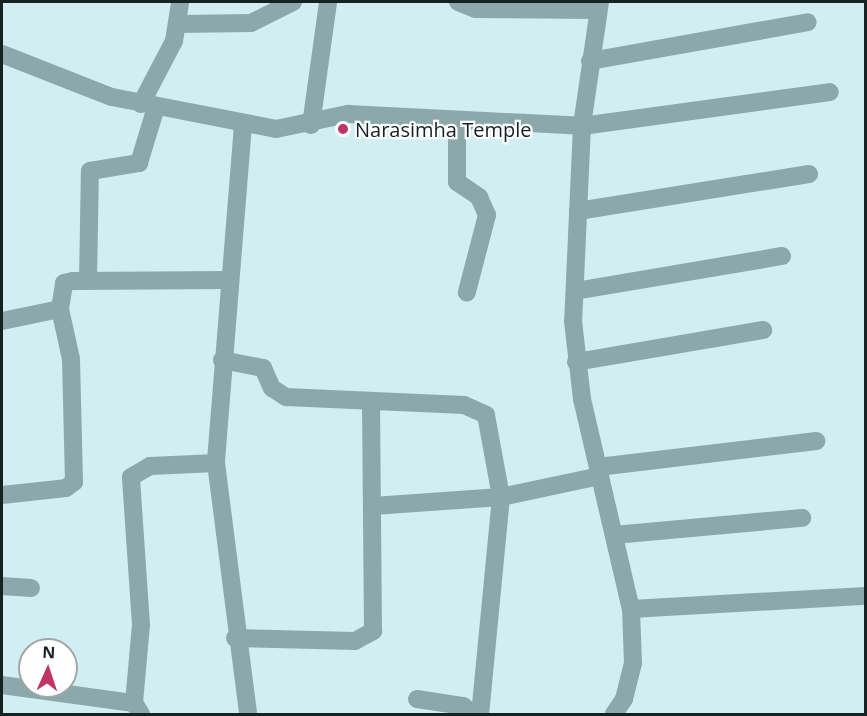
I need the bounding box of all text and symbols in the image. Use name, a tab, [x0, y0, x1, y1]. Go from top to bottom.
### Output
place label: Narasimha Temple	[355, 117, 531, 141]
marker: Narasimha Temple	[336, 122, 350, 136]
north arrow	[18, 638, 78, 698]
text: N	[42, 641, 56, 663]

